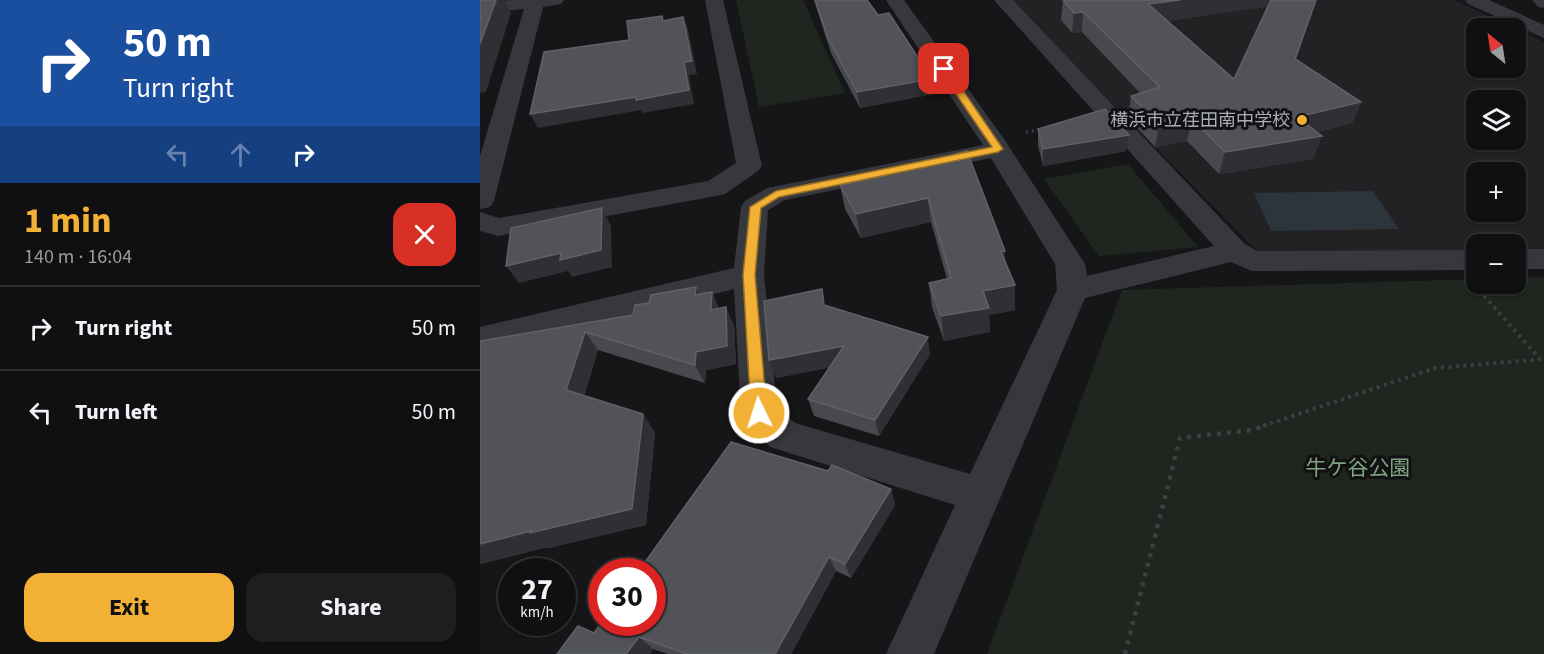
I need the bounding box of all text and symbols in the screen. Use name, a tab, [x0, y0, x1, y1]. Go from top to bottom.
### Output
text: 50 m	[123, 13, 212, 73]
north arrow	[1466, 18, 1526, 78]
map controls	[1466, 18, 1526, 294]
icon: right	[24, 24, 102, 102]
pin	[918, 43, 969, 94]
icon: arrive	[927, 52, 960, 85]
text: Turn right	[123, 69, 234, 108]
button: layers	[1466, 90, 1526, 150]
place label: 横浜市立荏田南中学校	[1110, 108, 1290, 133]
marker: 横浜市立荏田南中学校	[1295, 113, 1309, 127]
icon: left	[161, 138, 194, 171]
icon: ahead	[224, 138, 257, 171]
icon: right	[287, 138, 320, 171]
button: +	[1466, 162, 1526, 222]
text: 1 min	[24, 195, 112, 246]
button: close	[393, 203, 456, 266]
button: −	[1466, 234, 1526, 294]
text: 140 m · 16:04	[24, 243, 132, 271]
icon: right	[24, 312, 57, 345]
text: Turn right	[75, 312, 172, 344]
text: 50 m	[411, 312, 456, 344]
position arrow	[727, 381, 791, 445]
icon: left	[24, 396, 57, 429]
text: Turn left	[75, 396, 157, 428]
text: 50 m	[411, 396, 456, 428]
park label: 牛ケ谷公園	[1306, 453, 1411, 483]
speed limit sign: 30	[588, 558, 666, 636]
text: 27	[521, 568, 553, 611]
button: Exit	[24, 573, 234, 642]
button: Share	[246, 573, 456, 642]
text: km/h	[520, 602, 554, 623]

